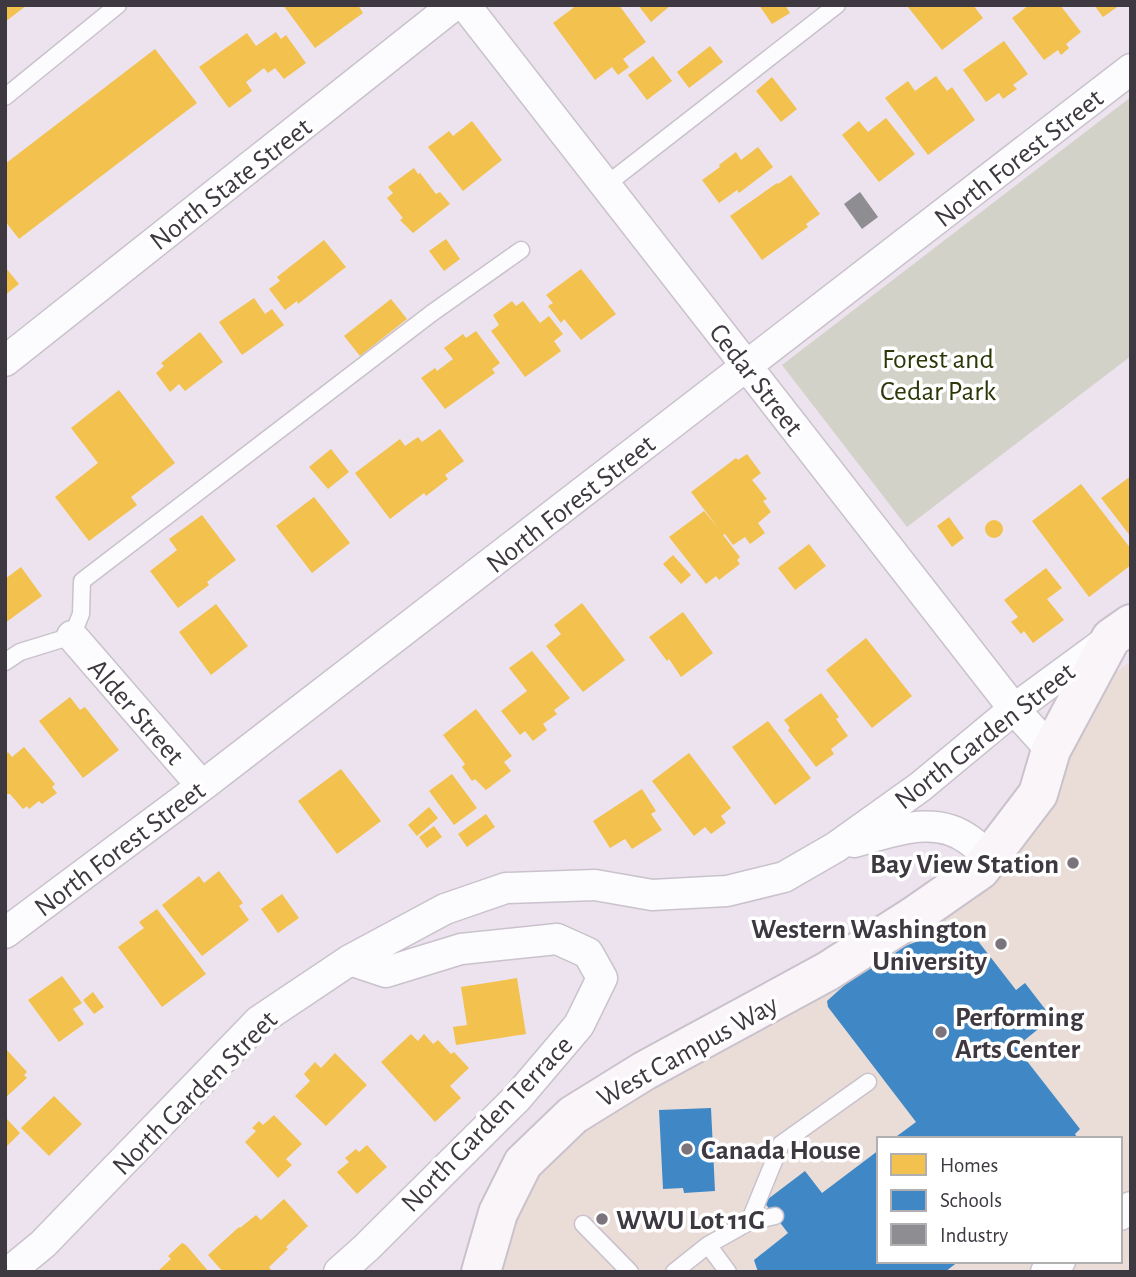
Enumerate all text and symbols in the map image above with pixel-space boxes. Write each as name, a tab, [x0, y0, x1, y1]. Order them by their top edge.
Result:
street label: North Forest Street	[930, 84, 1109, 233]
street label: North State Street	[145, 113, 317, 256]
street label: Cedar Street	[703, 319, 808, 442]
park label: Forest and Cedar Park	[880, 346, 996, 406]
street label: North Forest Street	[482, 430, 661, 579]
street label: Alder Street	[82, 654, 189, 771]
street label: North Garden Street	[890, 658, 1080, 815]
street label: North Forest Street	[30, 777, 211, 923]
place label: Bay View Station	[870, 851, 1059, 879]
marker: Bay View Station	[1065, 855, 1081, 871]
place label: Western Washington University	[751, 916, 987, 976]
marker: Western Washington University	[993, 936, 1009, 952]
street label: West Campus Way	[593, 991, 783, 1113]
place label: Performing Arts Center	[955, 1004, 1085, 1064]
street label: North Garden Street	[108, 1006, 283, 1181]
marker: Performing Arts Center	[933, 1024, 949, 1040]
street label: North Garden Terrace	[396, 1031, 578, 1218]
place label: Canada House	[701, 1137, 861, 1165]
legend	[877, 1137, 1122, 1263]
marker: Canada House	[679, 1141, 695, 1157]
text: Homes	[940, 1155, 998, 1176]
text: Schools	[940, 1190, 1002, 1211]
place label: WWU Lot 11G	[616, 1207, 765, 1235]
marker: WWU Lot 11G	[594, 1211, 610, 1227]
text: Industry	[940, 1225, 1008, 1246]

